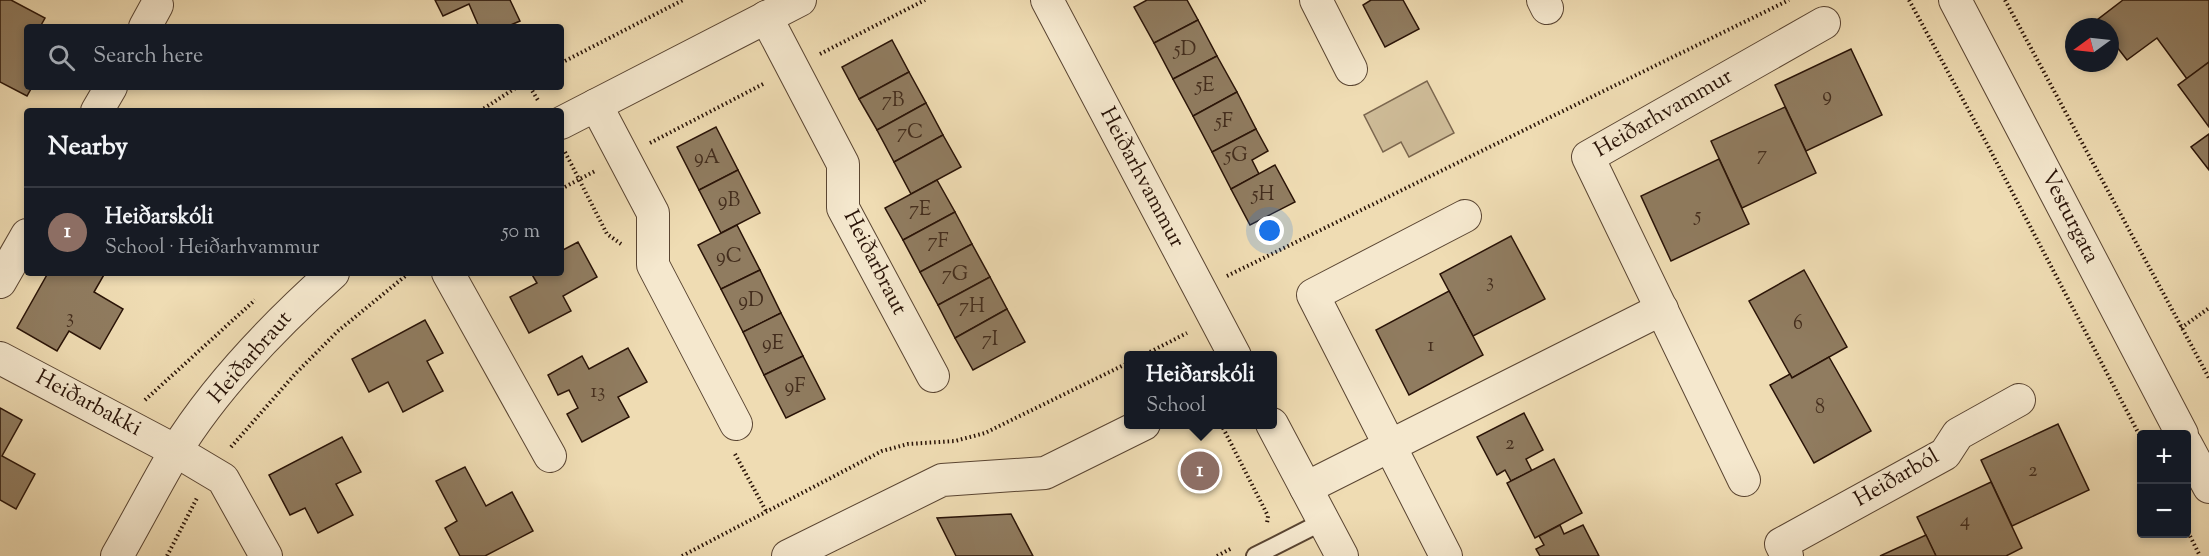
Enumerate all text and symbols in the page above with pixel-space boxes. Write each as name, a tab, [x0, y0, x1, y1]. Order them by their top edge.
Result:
north arrow	[2065, 18, 2119, 72]
search box	[24, 24, 564, 90]
house number: 5D	[1173, 36, 1196, 65]
icon: search	[45, 41, 78, 74]
text: Search here	[93, 41, 203, 73]
street label: Heiðarhvammur	[1589, 61, 1739, 167]
house number: 5E	[1195, 72, 1214, 101]
house number: 9	[1822, 82, 1832, 111]
house number: 7B	[882, 87, 905, 116]
street label: Heiðarhvammur	[1090, 102, 1192, 254]
house number: 5F	[1214, 108, 1233, 137]
house number: 7C	[897, 119, 923, 148]
text: Nearby	[48, 129, 128, 166]
house number: 7	[1757, 141, 1767, 170]
house number: 5G	[1223, 142, 1248, 171]
house number: 9A	[694, 144, 720, 173]
street label: Vesturgata	[2032, 165, 2106, 269]
house number: 5H	[1251, 181, 1275, 210]
house number: 9B	[718, 187, 741, 216]
house number: 7E	[909, 196, 931, 225]
text: Heiðarskóli	[105, 202, 213, 234]
house number: 5	[1694, 202, 1702, 231]
street label: Heiðarbraut	[834, 205, 914, 321]
your location	[1255, 216, 1284, 245]
text: 1	[64, 218, 71, 247]
text: 50 m	[502, 218, 540, 247]
house number: 7F	[927, 228, 949, 257]
text: School · Heiðarhvammur	[105, 234, 319, 263]
house number: 9C	[716, 243, 742, 272]
house number: 7G	[942, 261, 968, 290]
house number: 3	[1486, 268, 1494, 297]
house number: 9D	[738, 287, 764, 316]
house number: 7H	[959, 293, 985, 322]
house number: 3	[66, 304, 74, 333]
street label: Heiðarbraut	[202, 304, 301, 412]
house number: 6	[1793, 310, 1803, 339]
house number: 7I	[982, 326, 999, 355]
house number: 9E	[762, 330, 784, 359]
house number: 1	[1428, 332, 1435, 361]
popup	[1124, 351, 1277, 429]
text: Heiðarskóli	[1146, 360, 1255, 392]
street label: Heiðarbakki	[29, 363, 147, 445]
house number: 9F	[785, 373, 805, 402]
house number: 13	[591, 378, 605, 407]
text: School	[1146, 392, 1206, 421]
house number: 8	[1815, 394, 1825, 423]
house number: 2	[1505, 430, 1515, 459]
map controls	[2137, 430, 2191, 538]
button: +	[2137, 430, 2191, 484]
street label: Heiðarból	[1848, 442, 1946, 516]
pin: 1	[1180, 448, 1220, 494]
house number: 2	[2028, 457, 2038, 486]
button: −	[2137, 484, 2191, 538]
house number: 4	[1960, 507, 1970, 536]

